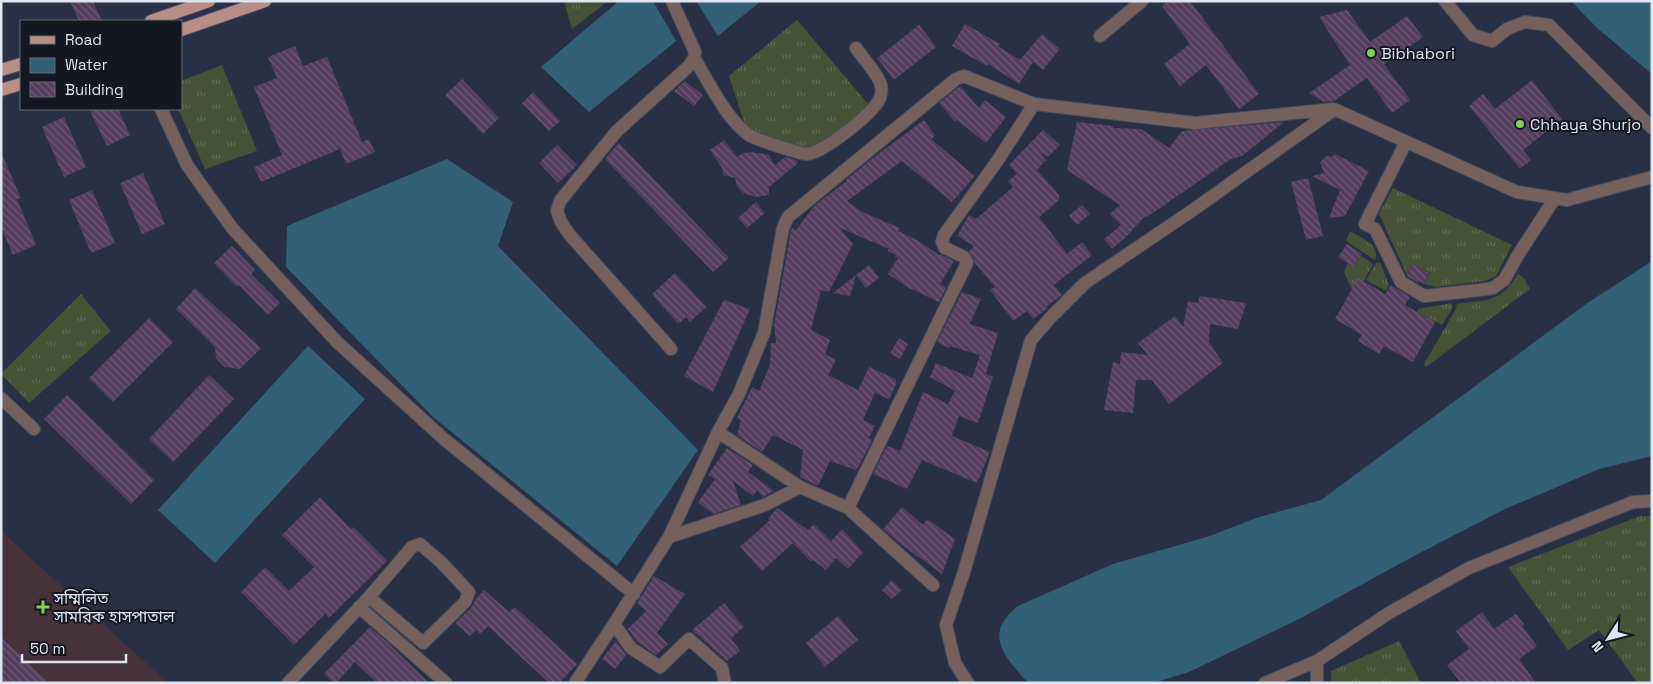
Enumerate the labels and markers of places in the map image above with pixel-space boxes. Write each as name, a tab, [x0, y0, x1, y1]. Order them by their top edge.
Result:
place label: Bibhabori	[1381, 43, 1455, 64]
marker: Bibhabori	[1365, 47, 1377, 59]
place label: Chhaya Shurjo	[1530, 114, 1641, 135]
marker: Chhaya Shurjo	[1514, 118, 1526, 130]
place label: সম্মিলিত সামরিক হাসপাতাল	[53, 588, 175, 627]
marker: সম্মিলিত সামরিক হাসপাতাল	[36, 600, 50, 614]

